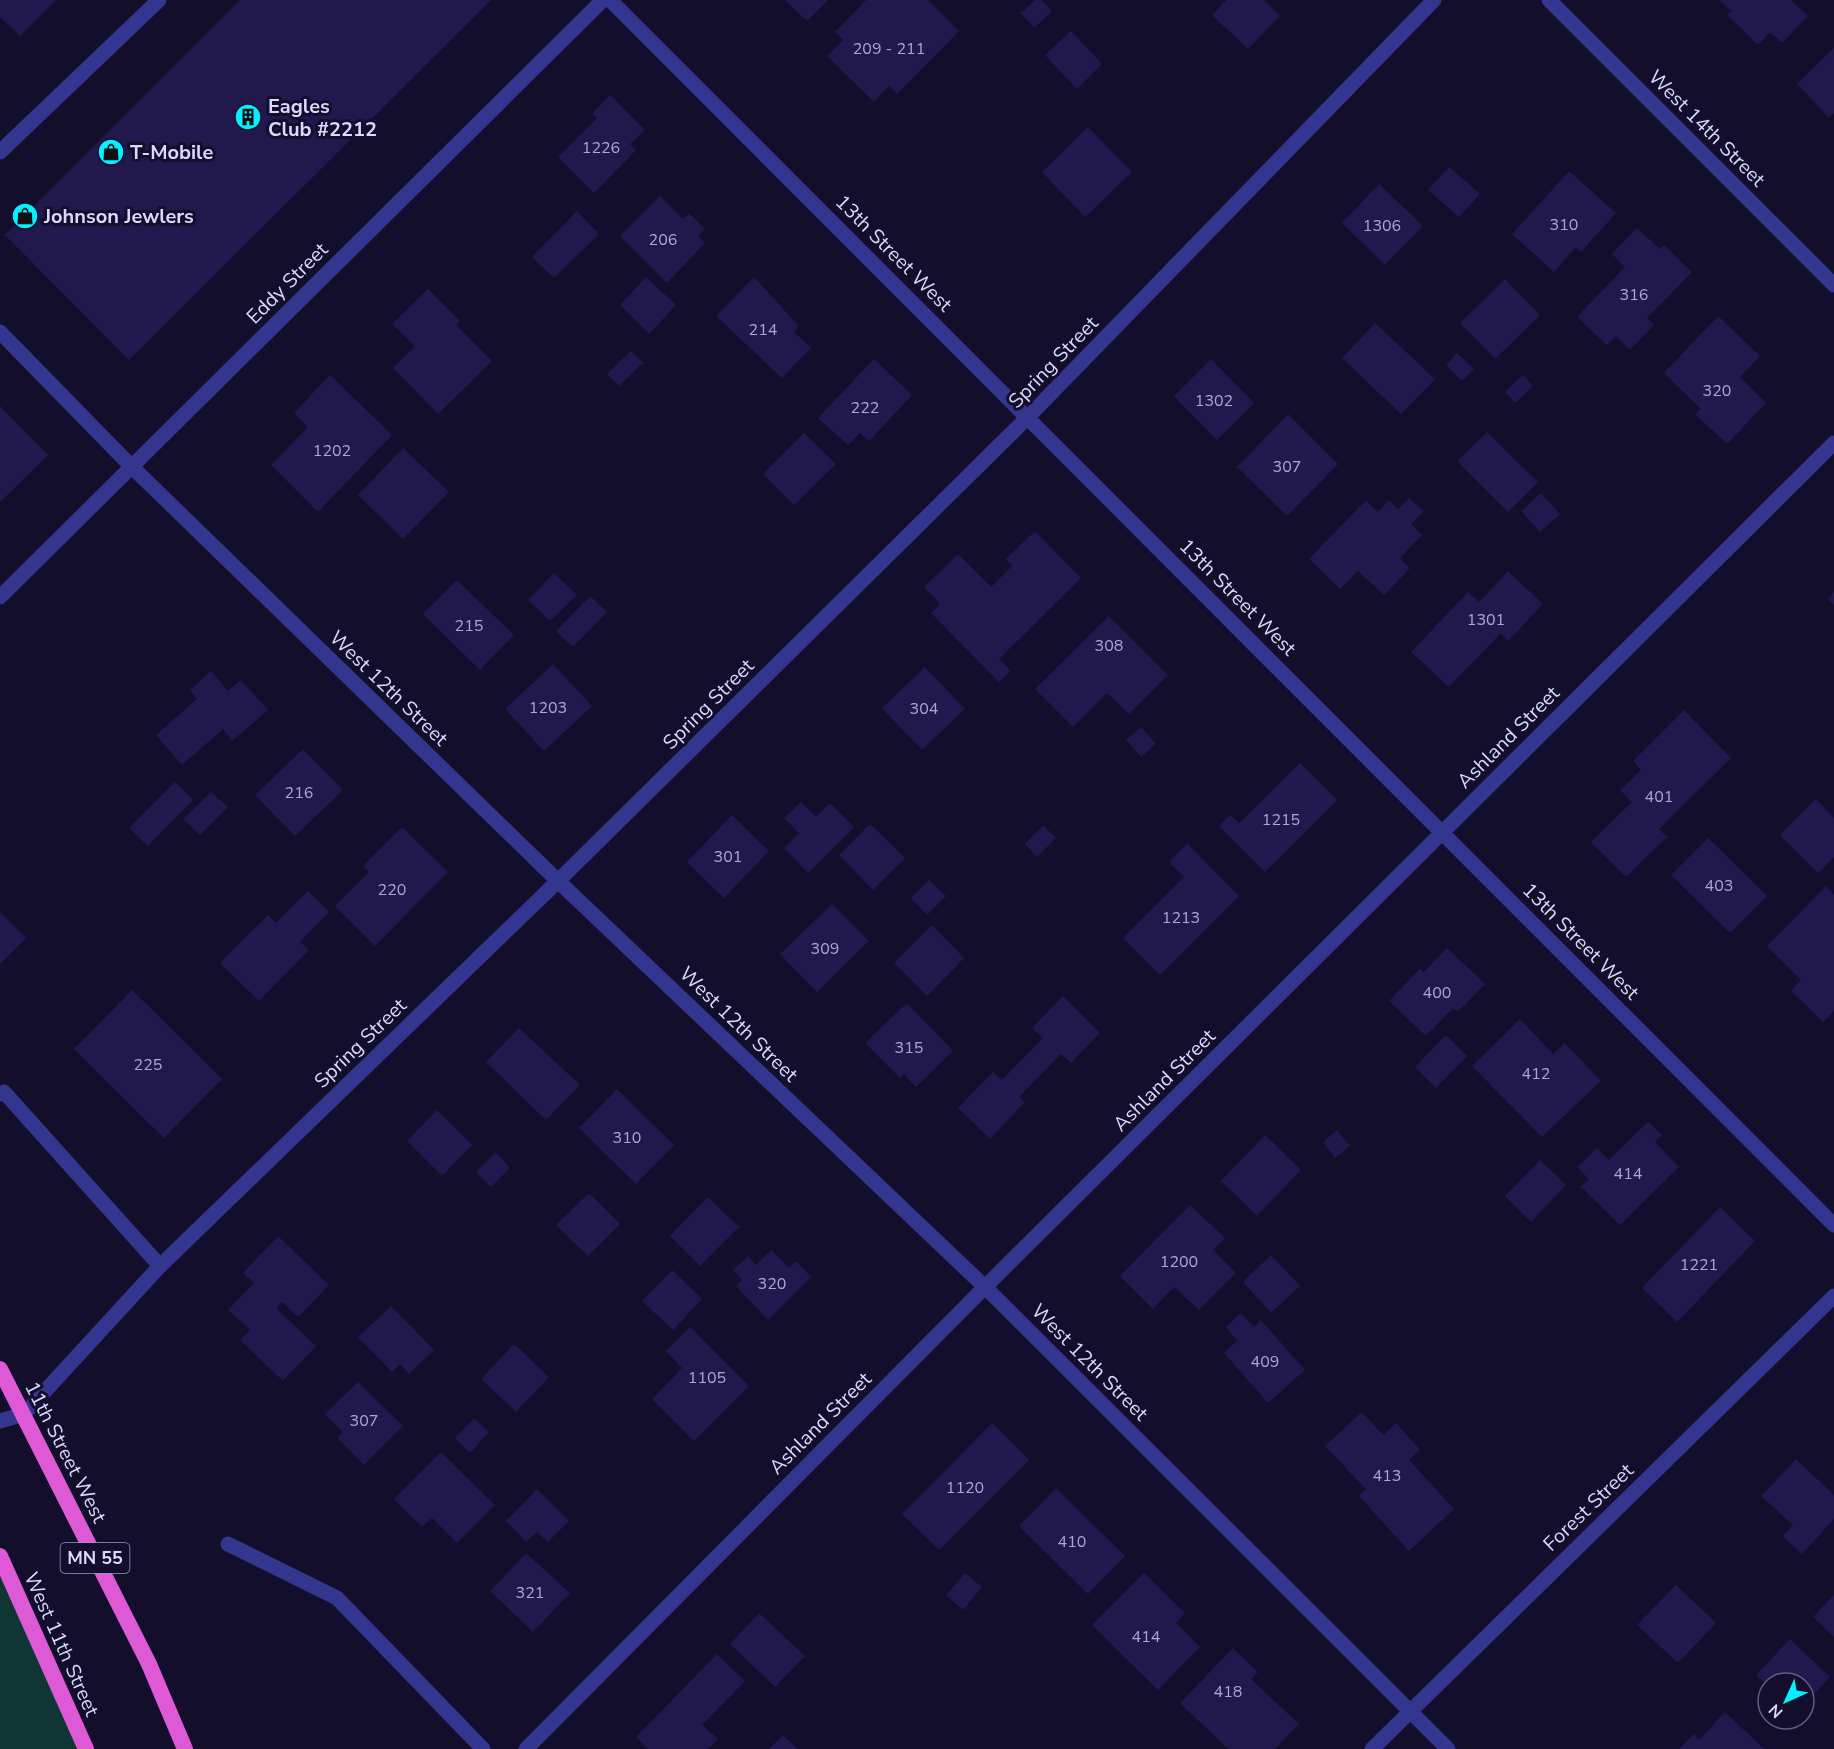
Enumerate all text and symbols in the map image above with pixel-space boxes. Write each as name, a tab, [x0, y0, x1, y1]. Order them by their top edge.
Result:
house number: 209 - 211	[853, 38, 925, 60]
street label: West 14th Street	[1642, 64, 1772, 193]
place label: Eagles Club #2212	[268, 93, 377, 143]
building icon: Eagles Club #2212	[233, 102, 263, 132]
shop icon: T-Mobile	[96, 137, 126, 167]
house number: 1226	[582, 137, 620, 159]
place label: T-Mobile	[130, 139, 213, 166]
street label: 13th Street West	[829, 189, 959, 318]
shop icon: Johnson Jewlers	[10, 201, 40, 231]
place label: Johnson Jewlers	[43, 203, 194, 230]
house number: 310	[1550, 214, 1578, 236]
house number: 1306	[1363, 215, 1401, 237]
house number: 206	[649, 229, 677, 251]
street label: Eddy Street	[241, 236, 335, 330]
house number: 316	[1620, 284, 1648, 306]
street label: Spring Street	[1002, 310, 1105, 414]
house number: 214	[749, 319, 778, 341]
house number: 320	[1703, 380, 1731, 402]
house number: 1302	[1195, 390, 1233, 412]
house number: 222	[851, 397, 879, 419]
house number: 1202	[313, 440, 351, 462]
house number: 307	[1273, 456, 1301, 478]
street label: 13th Street West	[1173, 533, 1303, 662]
house number: 1301	[1467, 609, 1505, 631]
house number: 215	[455, 615, 483, 637]
street label: West 12th Street	[323, 625, 455, 753]
house number: 308	[1095, 635, 1123, 657]
street label: Spring Street	[657, 652, 761, 756]
street label: Ashland Street	[1451, 679, 1566, 795]
house number: 1203	[529, 697, 567, 719]
house number: 304	[910, 698, 939, 720]
house number: 216	[285, 782, 313, 804]
house number: 401	[1645, 786, 1673, 808]
house number: 1215	[1262, 809, 1300, 831]
house number: 301	[714, 846, 742, 868]
house number: 403	[1705, 875, 1733, 897]
street label: 13th Street West	[1516, 877, 1646, 1006]
house number: 220	[378, 879, 406, 901]
house number: 1213	[1162, 907, 1200, 929]
house number: 309	[811, 938, 839, 960]
street label: West 12th Street	[673, 961, 805, 1089]
house number: 400	[1423, 982, 1451, 1004]
street label: Spring Street	[308, 992, 413, 1094]
street label: Ashland Street	[1107, 1022, 1222, 1138]
house number: 315	[895, 1037, 923, 1059]
house number: 225	[134, 1054, 162, 1076]
house number: 412	[1522, 1063, 1550, 1085]
house number: 310	[613, 1127, 641, 1149]
house number: 414	[1614, 1163, 1643, 1185]
house number: 1200	[1160, 1251, 1198, 1273]
house number: 1221	[1680, 1254, 1718, 1276]
house number: 320	[758, 1273, 786, 1295]
street label: West 12th Street	[1025, 1298, 1155, 1427]
house number: 409	[1251, 1351, 1279, 1373]
street label: Ashland Street	[763, 1365, 878, 1481]
house number: 1105	[688, 1367, 726, 1389]
street label: 11th Street West	[18, 1377, 113, 1528]
house number: 307	[350, 1410, 378, 1432]
street label: Forest Street	[1537, 1457, 1640, 1557]
house number: 413	[1373, 1465, 1401, 1487]
house number: 1120	[946, 1477, 984, 1499]
house number: 410	[1058, 1531, 1086, 1553]
road number: MN 55	[60, 1543, 130, 1573]
street label: West 11th Street	[18, 1568, 106, 1722]
house number: 321	[516, 1582, 544, 1604]
house number: 414	[1132, 1626, 1161, 1648]
north arrow	[1756, 1671, 1816, 1731]
house number: 418	[1214, 1681, 1242, 1703]
text: N	[1764, 1699, 1788, 1723]

